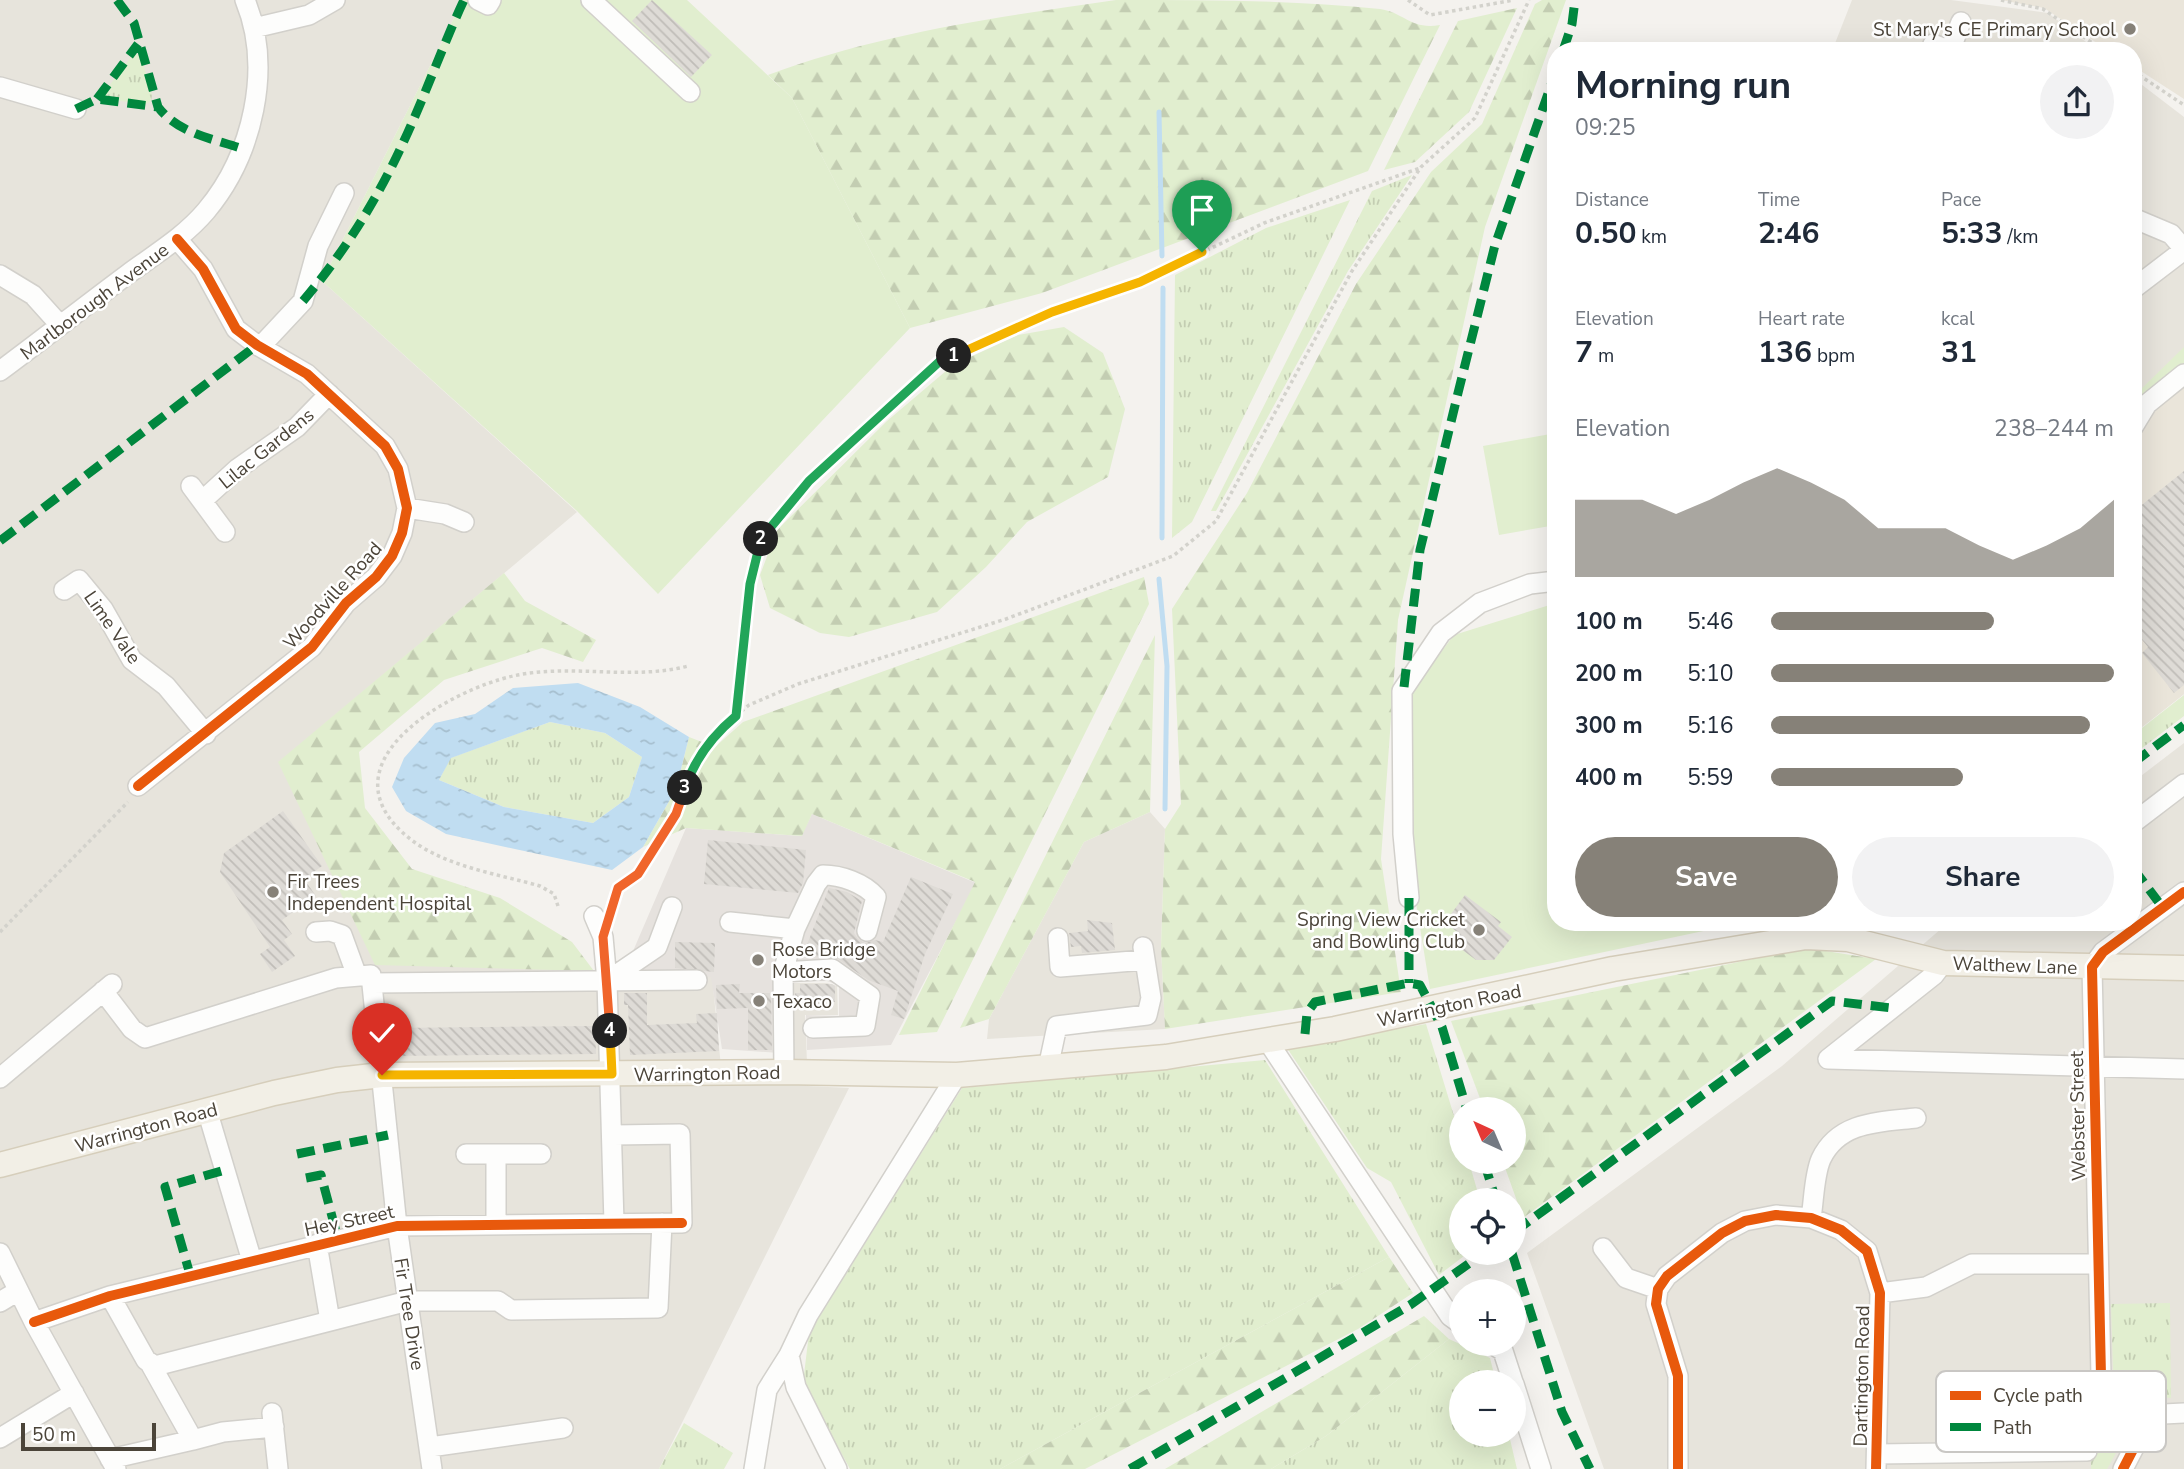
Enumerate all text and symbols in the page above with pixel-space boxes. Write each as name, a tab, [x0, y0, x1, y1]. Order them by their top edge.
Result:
place label: St Mary's CE Primary School	[1873, 17, 2116, 43]
marker: St Mary's CE Primary School	[2122, 21, 2138, 37]
text: Morning run	[1575, 60, 1791, 111]
button: share	[2040, 65, 2114, 139]
text: 09:25	[1575, 112, 1635, 143]
pin	[1172, 180, 1232, 252]
text: Distance	[1575, 187, 1649, 213]
text: Time	[1758, 187, 1800, 213]
text: Pace	[1941, 187, 1981, 213]
icon: arrive	[1183, 191, 1221, 229]
text: 0.50	[1575, 213, 1636, 254]
text: 2:46	[1758, 213, 1819, 254]
text: 5:33	[1941, 213, 2002, 254]
text: km	[1636, 224, 1667, 250]
text: /km	[2002, 224, 2038, 250]
street label: Marlborough Avenue	[15, 237, 174, 366]
text: Elevation	[1575, 306, 1654, 332]
text: Heart rate	[1758, 306, 1845, 332]
text: kcal	[1941, 306, 1975, 332]
text: 7	[1575, 332, 1593, 373]
text: 136	[1758, 332, 1812, 373]
text: 31	[1941, 332, 1977, 373]
pin: 1	[936, 338, 972, 374]
text: 1	[948, 342, 959, 368]
text: m	[1593, 343, 1614, 369]
text: bpm	[1812, 343, 1855, 369]
street label: Lilac Gardens	[213, 402, 320, 495]
text: Elevation	[1575, 413, 1670, 444]
text: 238–244 m	[1994, 413, 2114, 444]
pin: 2	[744, 522, 778, 556]
text: 2	[755, 525, 766, 551]
street label: Woodville Road	[277, 536, 388, 655]
street label: Lime Vale	[78, 586, 147, 669]
text: 100 m	[1575, 606, 1643, 637]
text: 5:46	[1687, 606, 1734, 637]
text: 200 m	[1575, 658, 1643, 689]
text: 5:10	[1687, 658, 1734, 689]
text: 300 m	[1575, 710, 1643, 741]
text: 5:16	[1687, 710, 1734, 741]
text: 400 m	[1575, 762, 1643, 793]
text: 5:59	[1687, 762, 1734, 793]
pin: 3	[668, 770, 702, 806]
text: 3	[679, 774, 690, 800]
button: Save	[1575, 837, 1838, 917]
button: Share	[1852, 837, 2114, 917]
place label: Fir Trees Independent Hospital	[287, 869, 472, 917]
marker: Fir Trees Independent Hospital	[265, 884, 281, 900]
place label: Spring View Cricket and Bowling Club	[1297, 907, 1465, 955]
marker: Spring View Cricket and Bowling Club	[1471, 922, 1487, 938]
place label: Rose Bridge Motors	[772, 937, 876, 985]
street label: Walthew Lane	[1952, 951, 2078, 981]
marker: Rose Bridge Motors	[750, 952, 766, 968]
street label: Warrington Road	[1375, 978, 1524, 1034]
place label: Texaco	[773, 989, 832, 1015]
marker: Texaco	[751, 993, 767, 1009]
pin	[352, 1003, 412, 1075]
icon: check	[363, 1014, 401, 1052]
pin: 4	[592, 1014, 628, 1048]
text: 4	[604, 1017, 615, 1043]
street label: Webster Street	[2064, 1050, 2092, 1181]
street label: Warrington Road	[633, 1060, 781, 1088]
street label: Warrington Road	[72, 1096, 221, 1160]
north arrow	[1449, 1097, 1526, 1174]
map controls	[1449, 1097, 1526, 1447]
button: locate	[1449, 1188, 1526, 1265]
street label: Hey Street	[302, 1199, 397, 1243]
street label: Fir Tree Drive	[387, 1256, 431, 1372]
button: +	[1449, 1279, 1526, 1356]
street label: Dartington Road	[1848, 1305, 1876, 1447]
button: −	[1449, 1370, 1526, 1447]
legend	[1936, 1371, 2166, 1452]
text: Cycle path	[1993, 1383, 2083, 1409]
text: Path	[1993, 1415, 2032, 1441]
scale bar	[21, 1420, 156, 1452]
text: 50 m	[32, 1422, 76, 1448]

